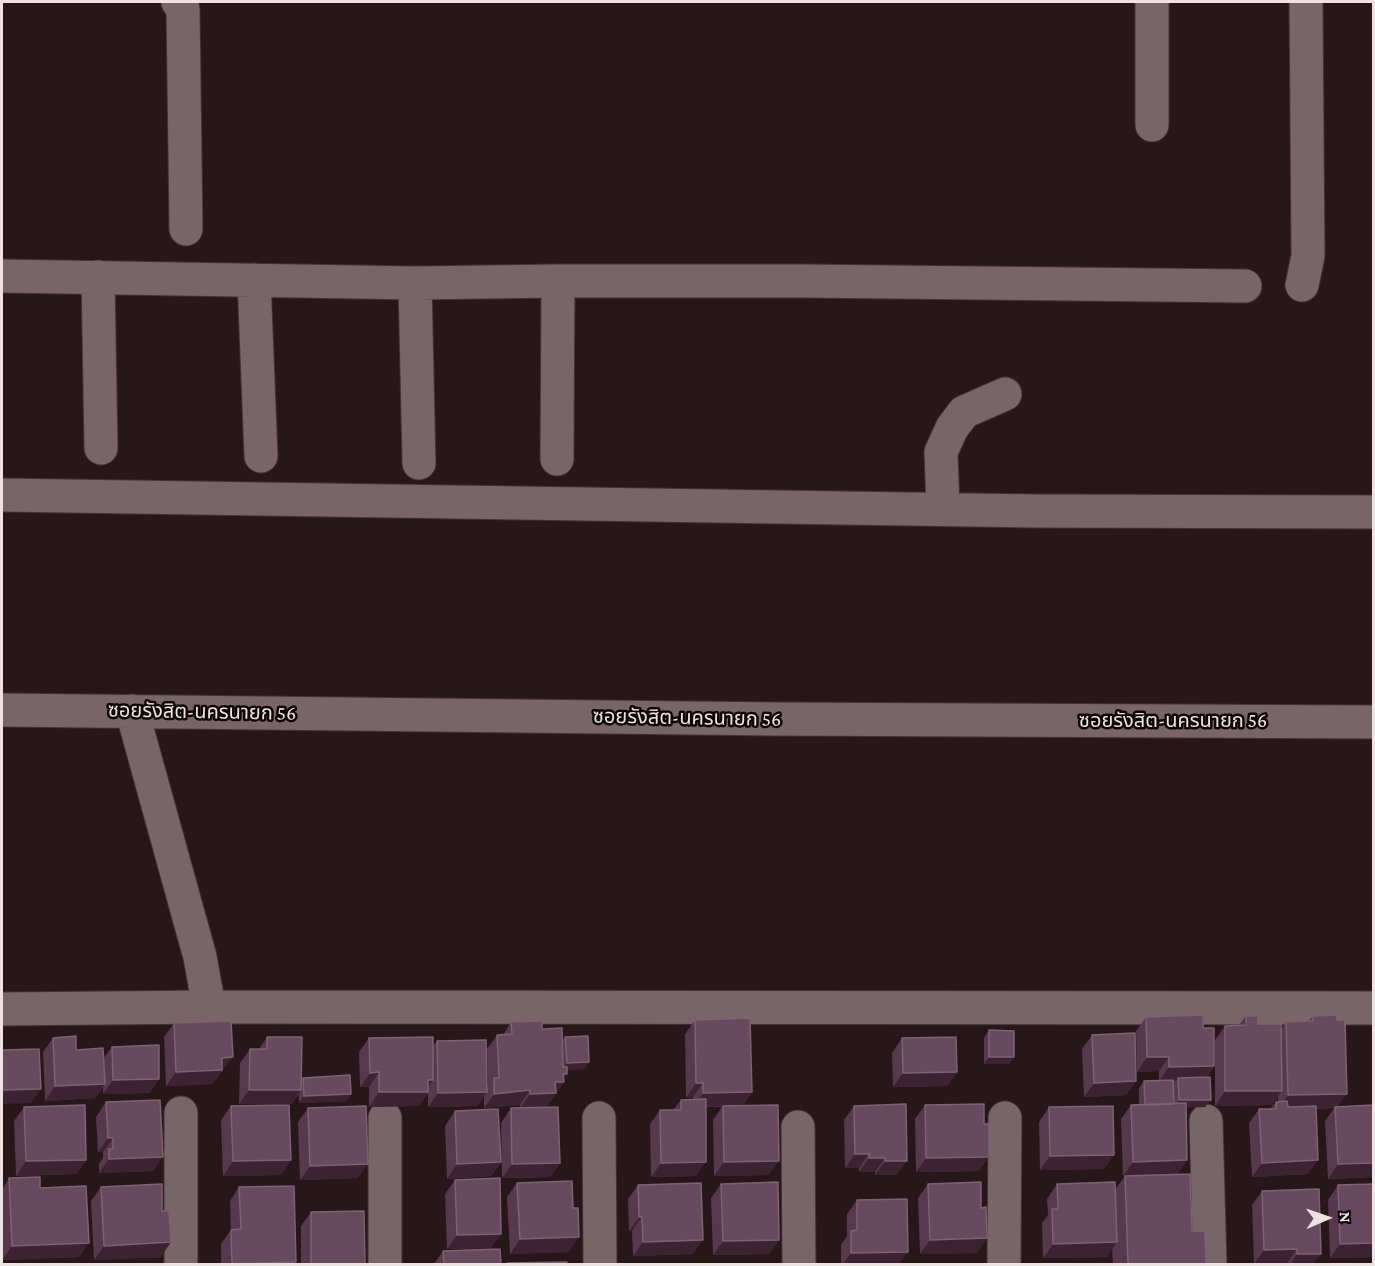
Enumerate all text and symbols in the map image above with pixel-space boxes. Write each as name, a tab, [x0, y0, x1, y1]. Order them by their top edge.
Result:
street label: ซอยรังสิต-นครนายก 56	[108, 698, 296, 726]
street label: ซอยรังสิต-นครนายก 56	[593, 704, 781, 732]
street label: ซอยรังสิต-นครนายก 56	[1079, 709, 1267, 733]
north arrow	[1297, 1188, 1357, 1248]
text: N	[1337, 1212, 1354, 1223]

